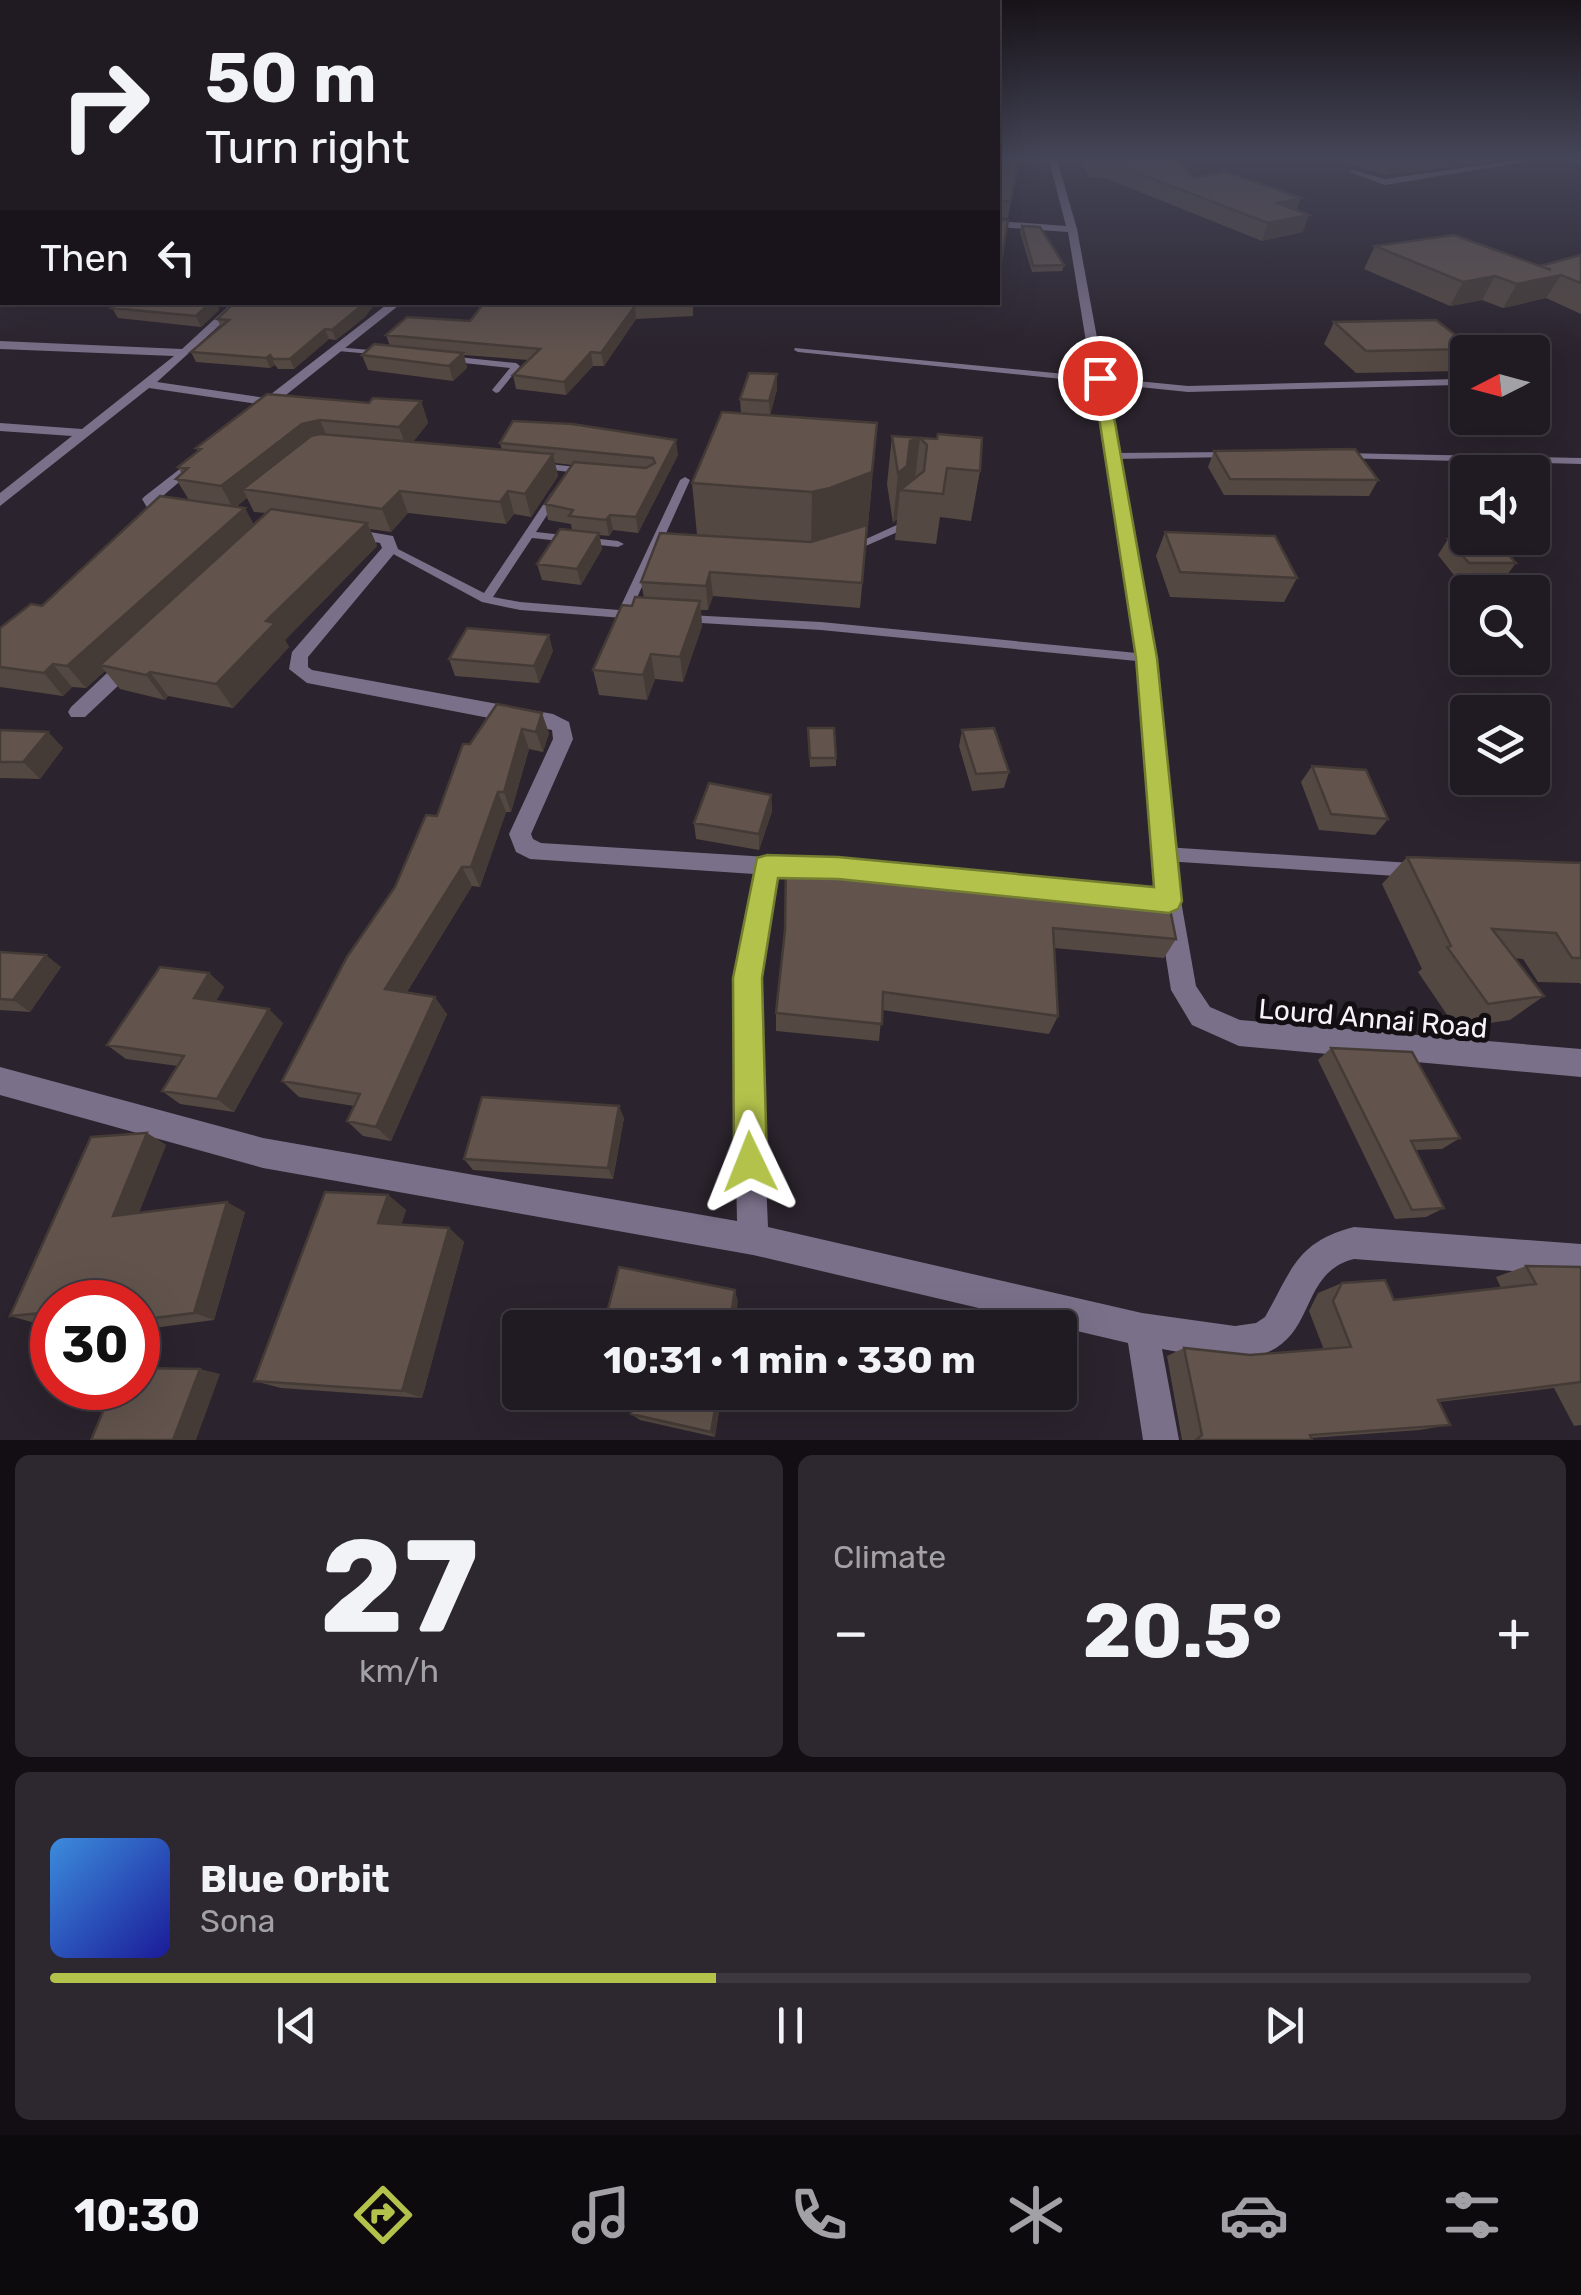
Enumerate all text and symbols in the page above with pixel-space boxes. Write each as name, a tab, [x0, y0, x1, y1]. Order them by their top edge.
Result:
text: 50 m	[205, 37, 377, 120]
icon: right	[40, 40, 170, 170]
text: Turn right	[205, 121, 409, 174]
icon: left	[149, 230, 204, 285]
text: Then	[40, 235, 129, 281]
north arrow	[1450, 335, 1550, 435]
map controls	[1450, 335, 1550, 795]
pin	[1058, 336, 1143, 421]
icon: arrive	[1073, 351, 1128, 406]
button: sound	[1450, 455, 1550, 555]
button: search	[1450, 575, 1550, 675]
button: layers	[1450, 695, 1550, 795]
street label: Lourd Annai Road	[1257, 992, 1489, 1045]
position arrow	[698, 1110, 802, 1214]
speed limit sign: 30	[30, 1280, 160, 1410]
text: 10:31 · 1 min · 330 m	[603, 1337, 976, 1383]
text: 27	[320, 1509, 479, 1664]
text: Climate	[833, 1538, 946, 1576]
text: 20.5°	[1083, 1587, 1283, 1676]
text: −	[833, 1600, 869, 1665]
text: +	[1497, 1600, 1531, 1665]
text: km/h	[359, 1652, 439, 1690]
text: Blue Orbit	[200, 1856, 390, 1902]
text: Sona	[200, 1902, 275, 1940]
icon: previous	[269, 1998, 324, 2053]
icon: pause	[763, 1998, 818, 2053]
icon: next	[1257, 1998, 1312, 2053]
icon: directions	[348, 2180, 418, 2250]
icon: music	[566, 2180, 636, 2250]
icon: phone	[784, 2180, 854, 2250]
icon: climate	[1001, 2180, 1071, 2250]
icon: car	[1219, 2180, 1289, 2250]
icon: filters	[1437, 2180, 1507, 2250]
text: 10:30	[74, 2189, 200, 2242]

